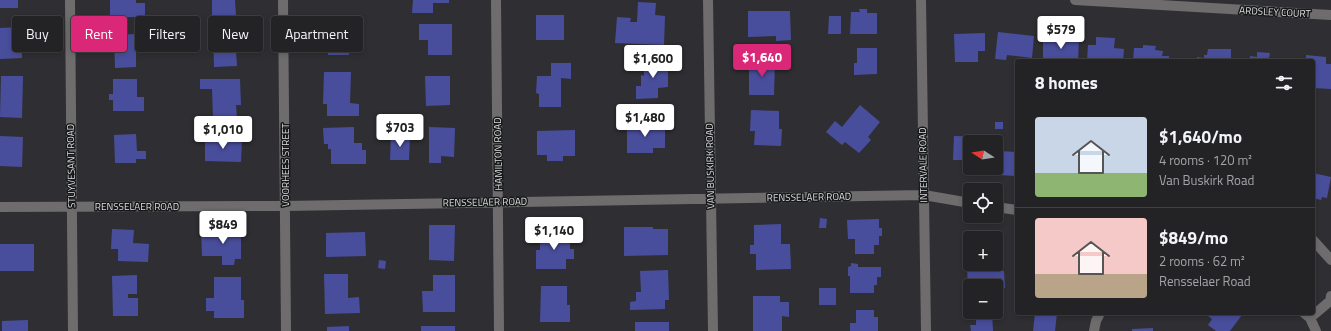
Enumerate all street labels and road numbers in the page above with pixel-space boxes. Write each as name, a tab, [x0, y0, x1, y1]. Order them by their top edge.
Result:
street label: ARDSLEY COURT	[1239, 3, 1312, 21]
street label: HAMILTON ROAD	[490, 117, 506, 191]
street label: VOORHEES STREET	[278, 122, 293, 207]
street label: VAN BUSKIRK ROAD	[702, 123, 718, 209]
street label: STUYVESANT ROAD	[63, 124, 79, 208]
street label: INTERVALE ROAD	[915, 127, 931, 203]
street label: RENSSELAER ROAD	[767, 189, 851, 205]
street label: RENSSELAER ROAD	[443, 194, 527, 210]
street label: RENSSELAER ROAD	[95, 199, 179, 214]

